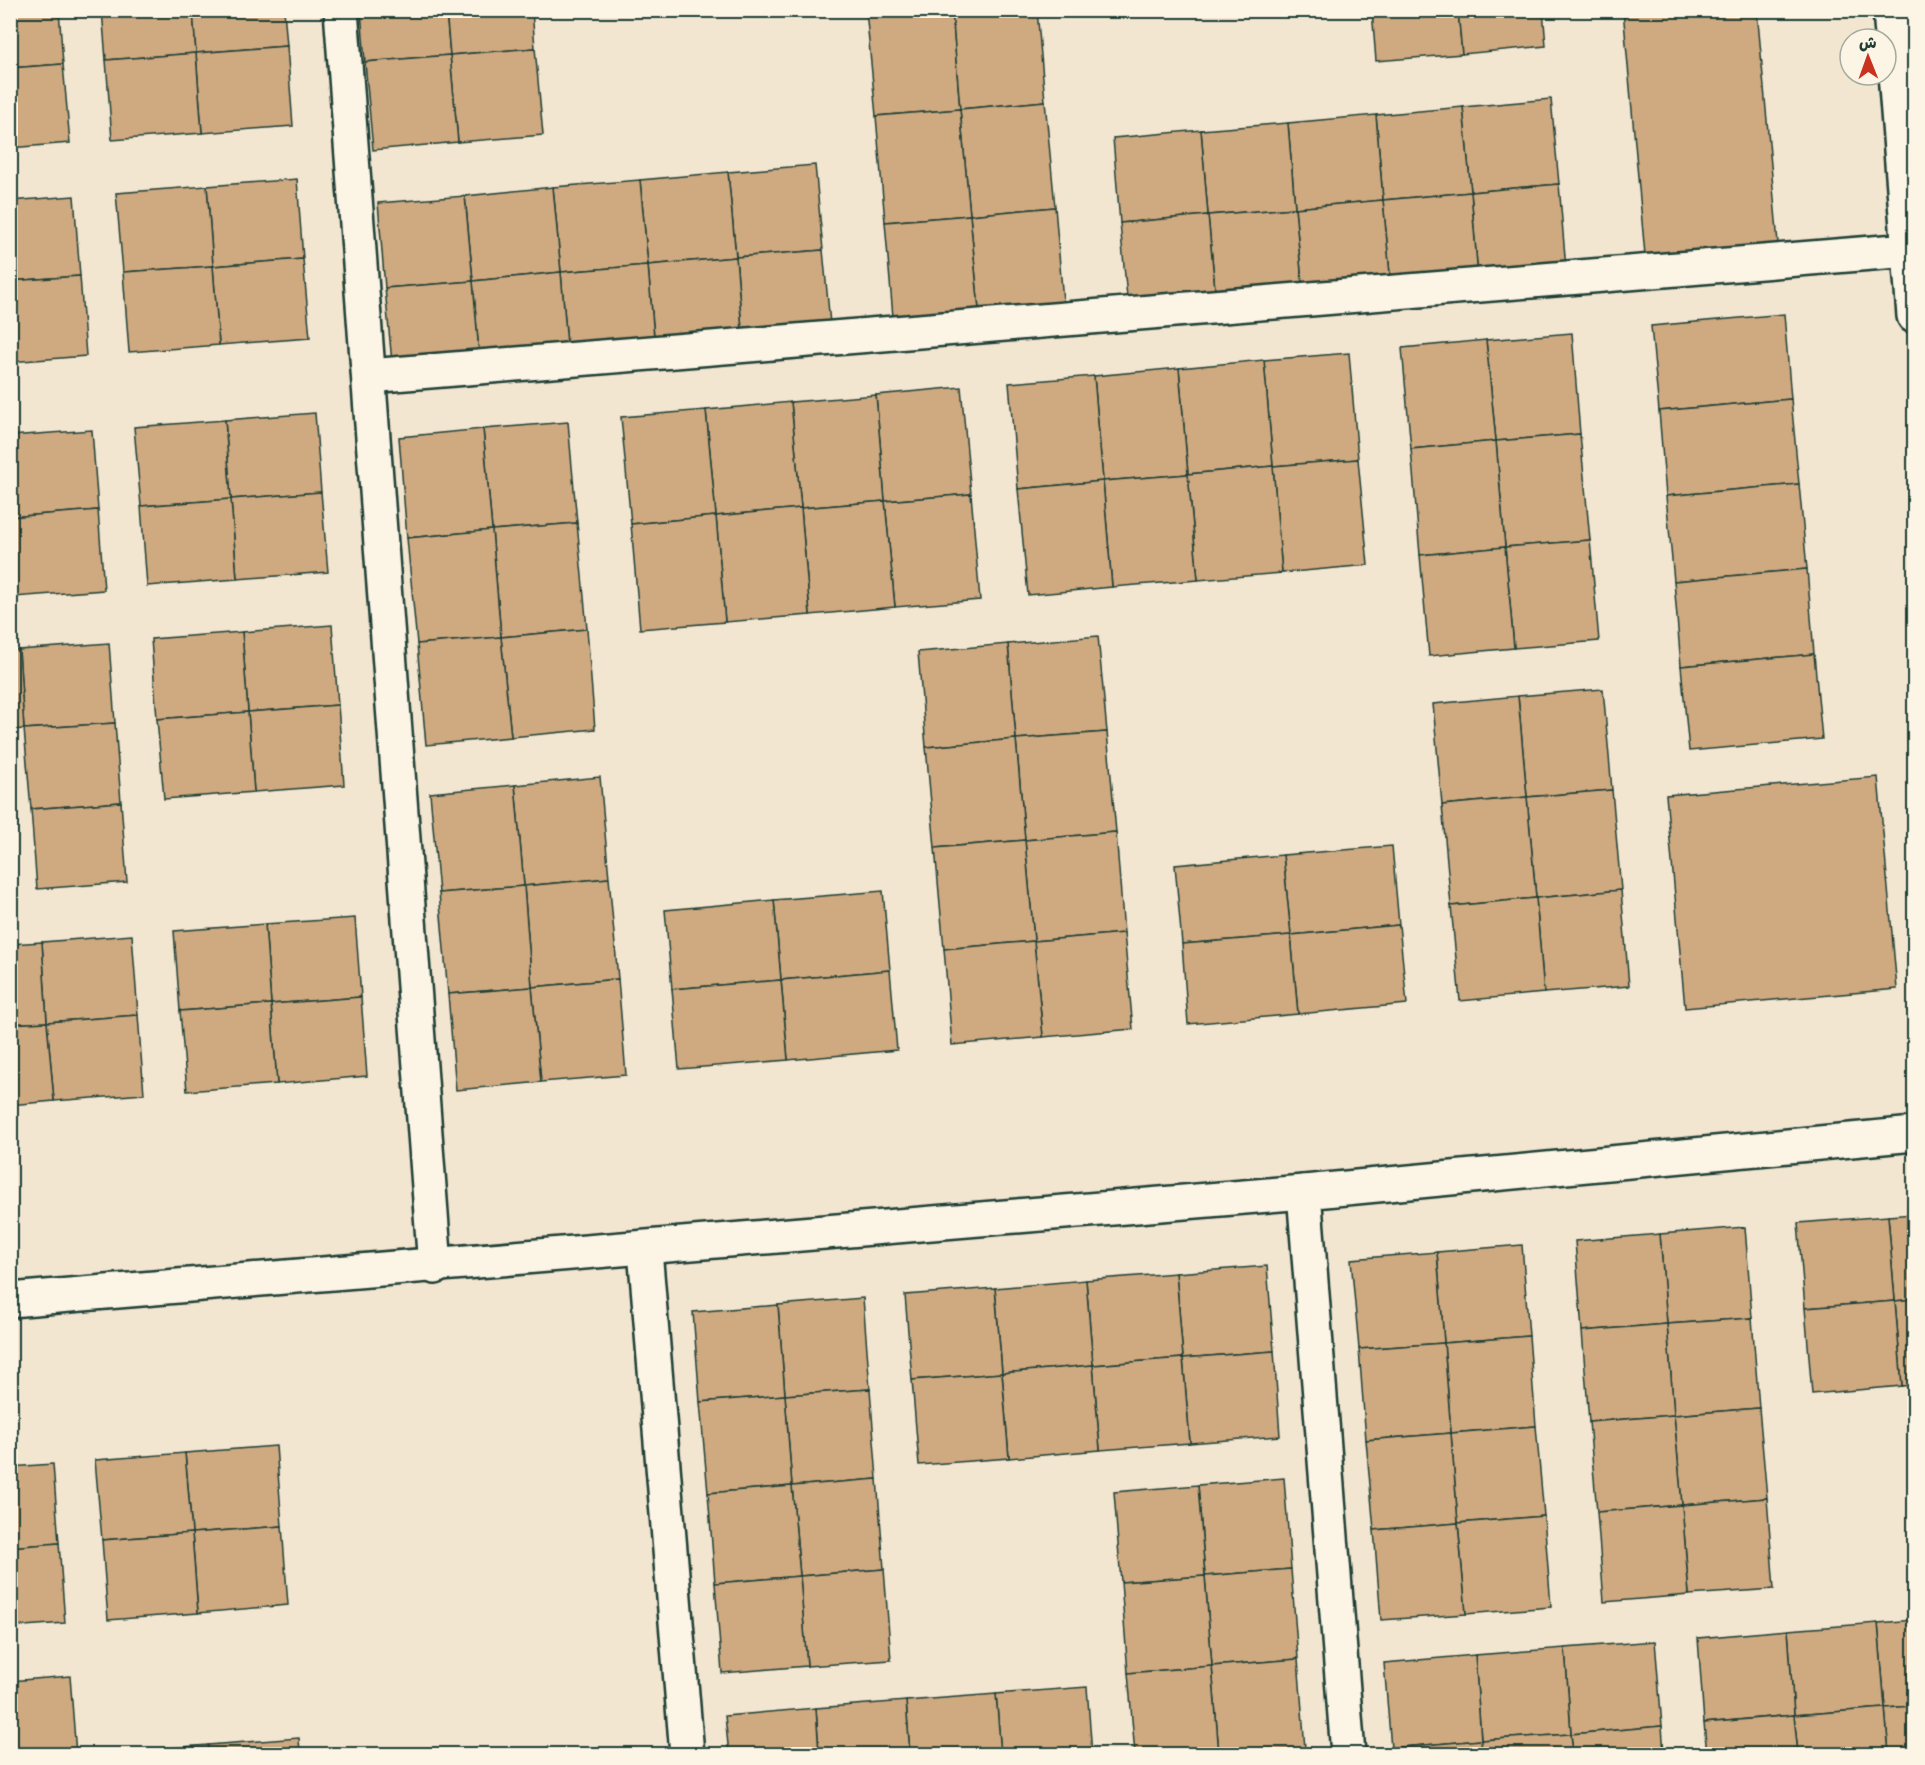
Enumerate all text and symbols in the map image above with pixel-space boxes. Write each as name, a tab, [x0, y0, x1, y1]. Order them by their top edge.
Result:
north arrow	[1838, 27, 1898, 87]
text: ش	[1859, 33, 1877, 53]

